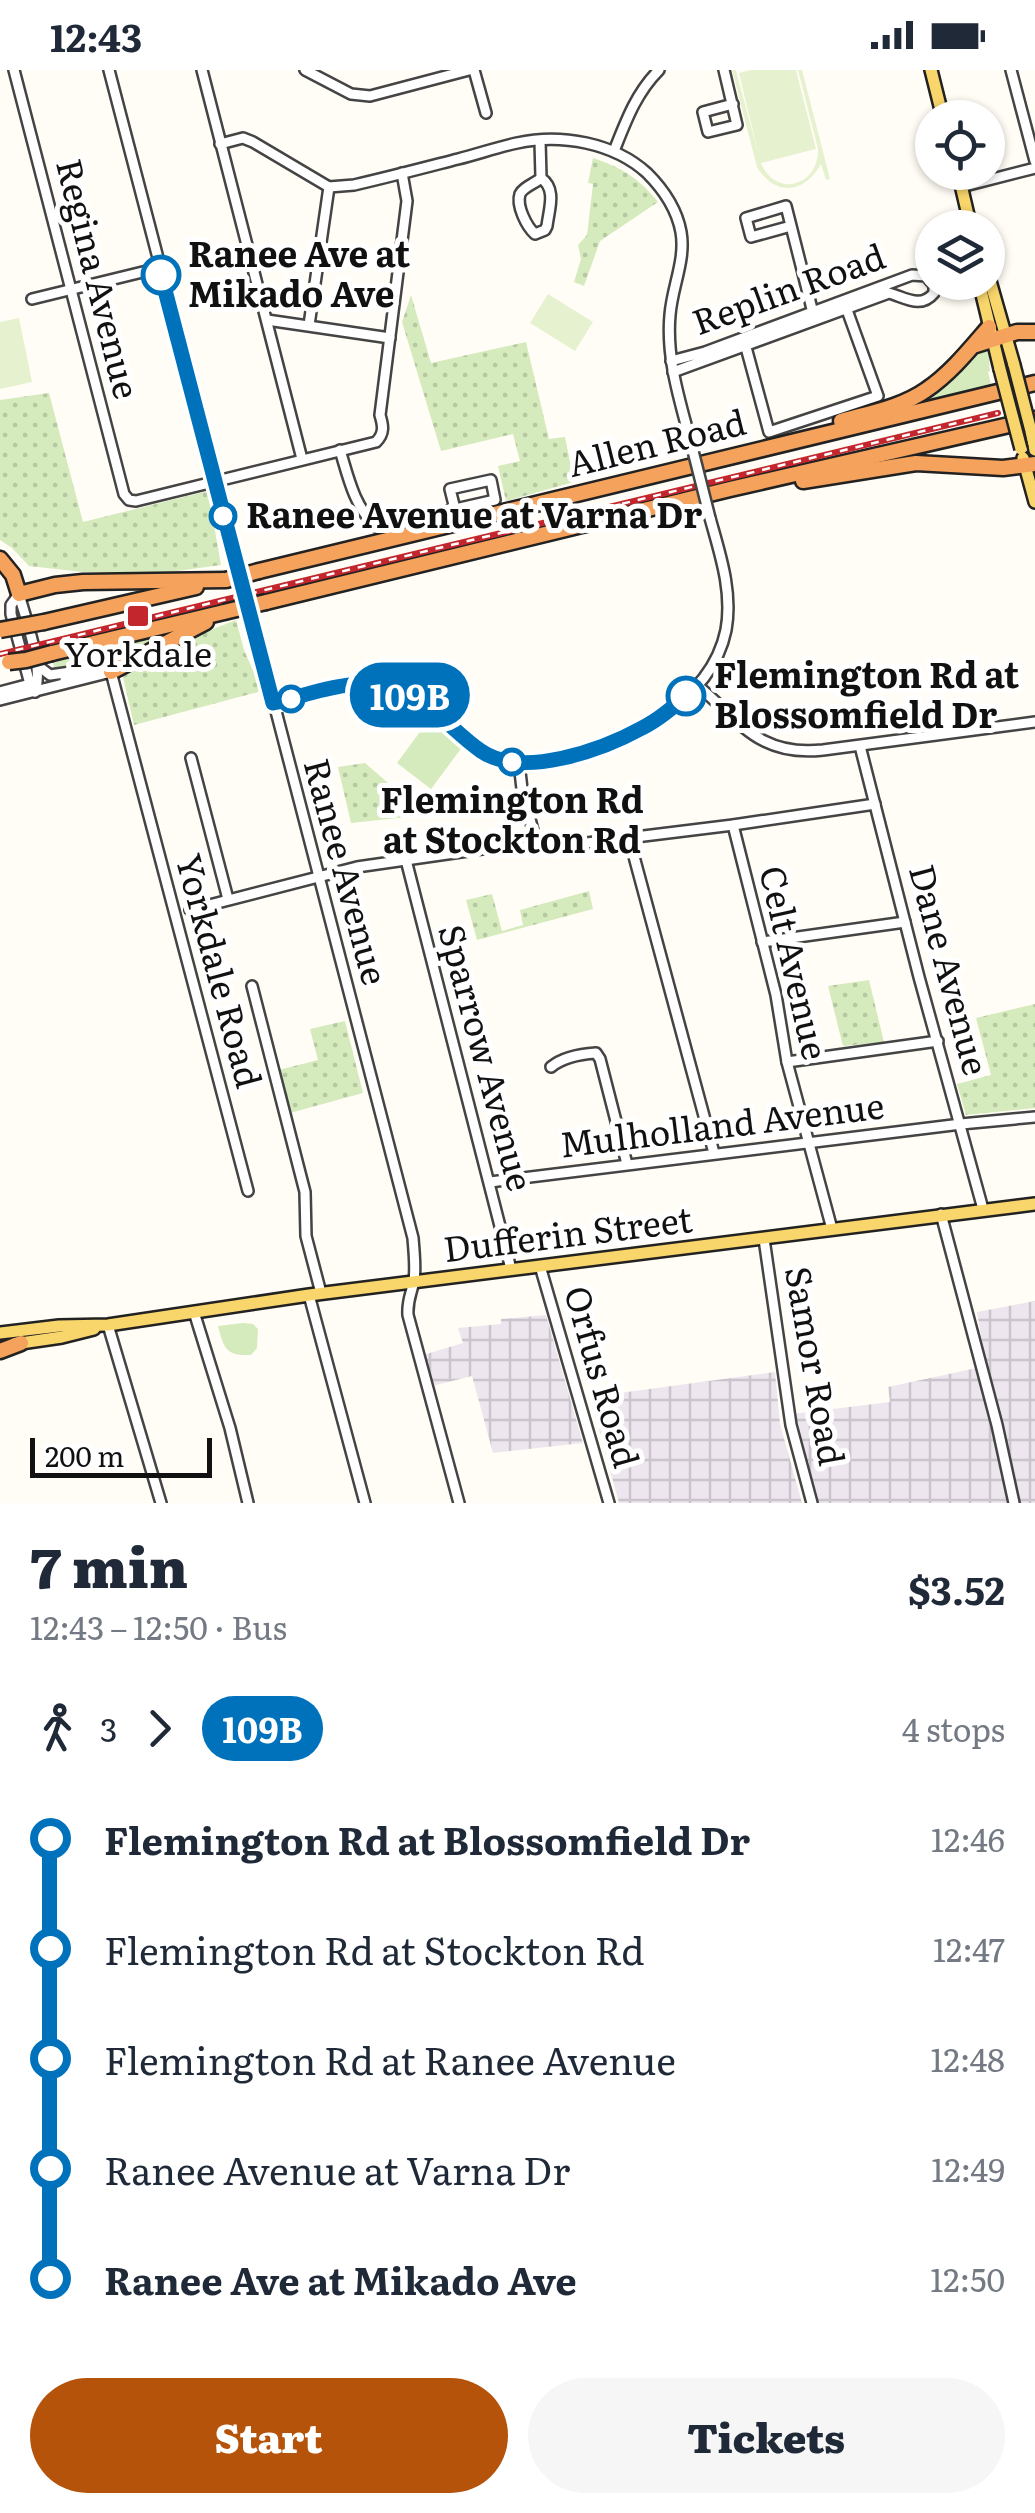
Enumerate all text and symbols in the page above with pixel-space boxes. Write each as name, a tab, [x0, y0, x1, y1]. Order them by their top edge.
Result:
text: 12:43	[50, 7, 142, 64]
map controls	[915, 100, 1005, 300]
button: locate	[915, 100, 1005, 190]
street label: Regina Avenue	[45, 153, 155, 404]
button: layers	[915, 210, 1005, 300]
place label: Ranee Ave at Mikado Ave	[188, 226, 411, 318]
street label: Replin Road	[684, 228, 892, 346]
marker: Ranee Ave at Mikado Ave	[142, 256, 180, 294]
street label: Allen Road	[562, 394, 751, 488]
place label: Ranee Avenue at Varna Dr	[246, 487, 702, 539]
marker: Ranee Avenue at Varna Dr	[210, 503, 236, 529]
marker: Yorkdale	[125, 603, 151, 629]
place label: Yorkdale	[64, 626, 212, 678]
place label: Flemington Rd at Blossomfield Dr	[714, 647, 1020, 739]
line badge: 109B	[340, 662, 480, 728]
text: 109B	[370, 669, 450, 721]
marker: Flemington Rd at Blossomfield Dr	[667, 677, 705, 715]
unlabelled marker	[278, 686, 304, 712]
marker: Flemington Rd at Stockton Rd	[499, 749, 525, 775]
street label: Ranee Avenue	[293, 752, 403, 990]
place label: Flemington Rd at Stockton Rd	[380, 772, 644, 864]
street label: Yorkdale Road	[165, 847, 277, 1093]
street label: Dane Avenue	[898, 858, 1004, 1080]
street label: Celt Avenue	[748, 860, 843, 1064]
street label: Sparrow Avenue	[427, 918, 548, 1196]
street label: Mulholland Avenue	[556, 1077, 887, 1169]
street label: Dufferin Street	[440, 1191, 695, 1273]
street label: Samor Road	[774, 1262, 860, 1469]
street label: Orfus Road	[553, 1279, 655, 1473]
scale bar	[30, 1433, 212, 1478]
text: 200 m	[45, 1434, 124, 1476]
text: 7 min	[30, 1523, 188, 1605]
text: $3.52	[908, 1560, 1005, 1617]
text: 12:43 – 12:50 · Bus	[30, 1602, 287, 1650]
icon: walk	[30, 1701, 85, 1756]
icon: forward	[132, 1701, 187, 1756]
text: 109B	[222, 1702, 303, 1754]
text: 3	[100, 1704, 117, 1752]
text: 4 stops	[902, 1704, 1005, 1752]
text: Flemington Rd at Blossomfield Dr	[104, 1810, 750, 1867]
text: 12:46	[931, 1814, 1005, 1862]
text: Flemington Rd at Stockton Rd	[104, 1920, 644, 1977]
text: 12:47	[933, 1924, 1005, 1972]
text: Flemington Rd at Ranee Avenue	[104, 2030, 676, 2087]
text: 12:48	[930, 2034, 1005, 2082]
text: Ranee Avenue at Varna Dr	[104, 2140, 570, 2197]
text: 12:49	[931, 2144, 1005, 2192]
text: Ranee Ave at Mikado Ave	[104, 2250, 577, 2307]
text: 12:50	[930, 2254, 1005, 2302]
button: Start	[30, 2378, 508, 2493]
button: Tickets	[528, 2378, 1005, 2493]

